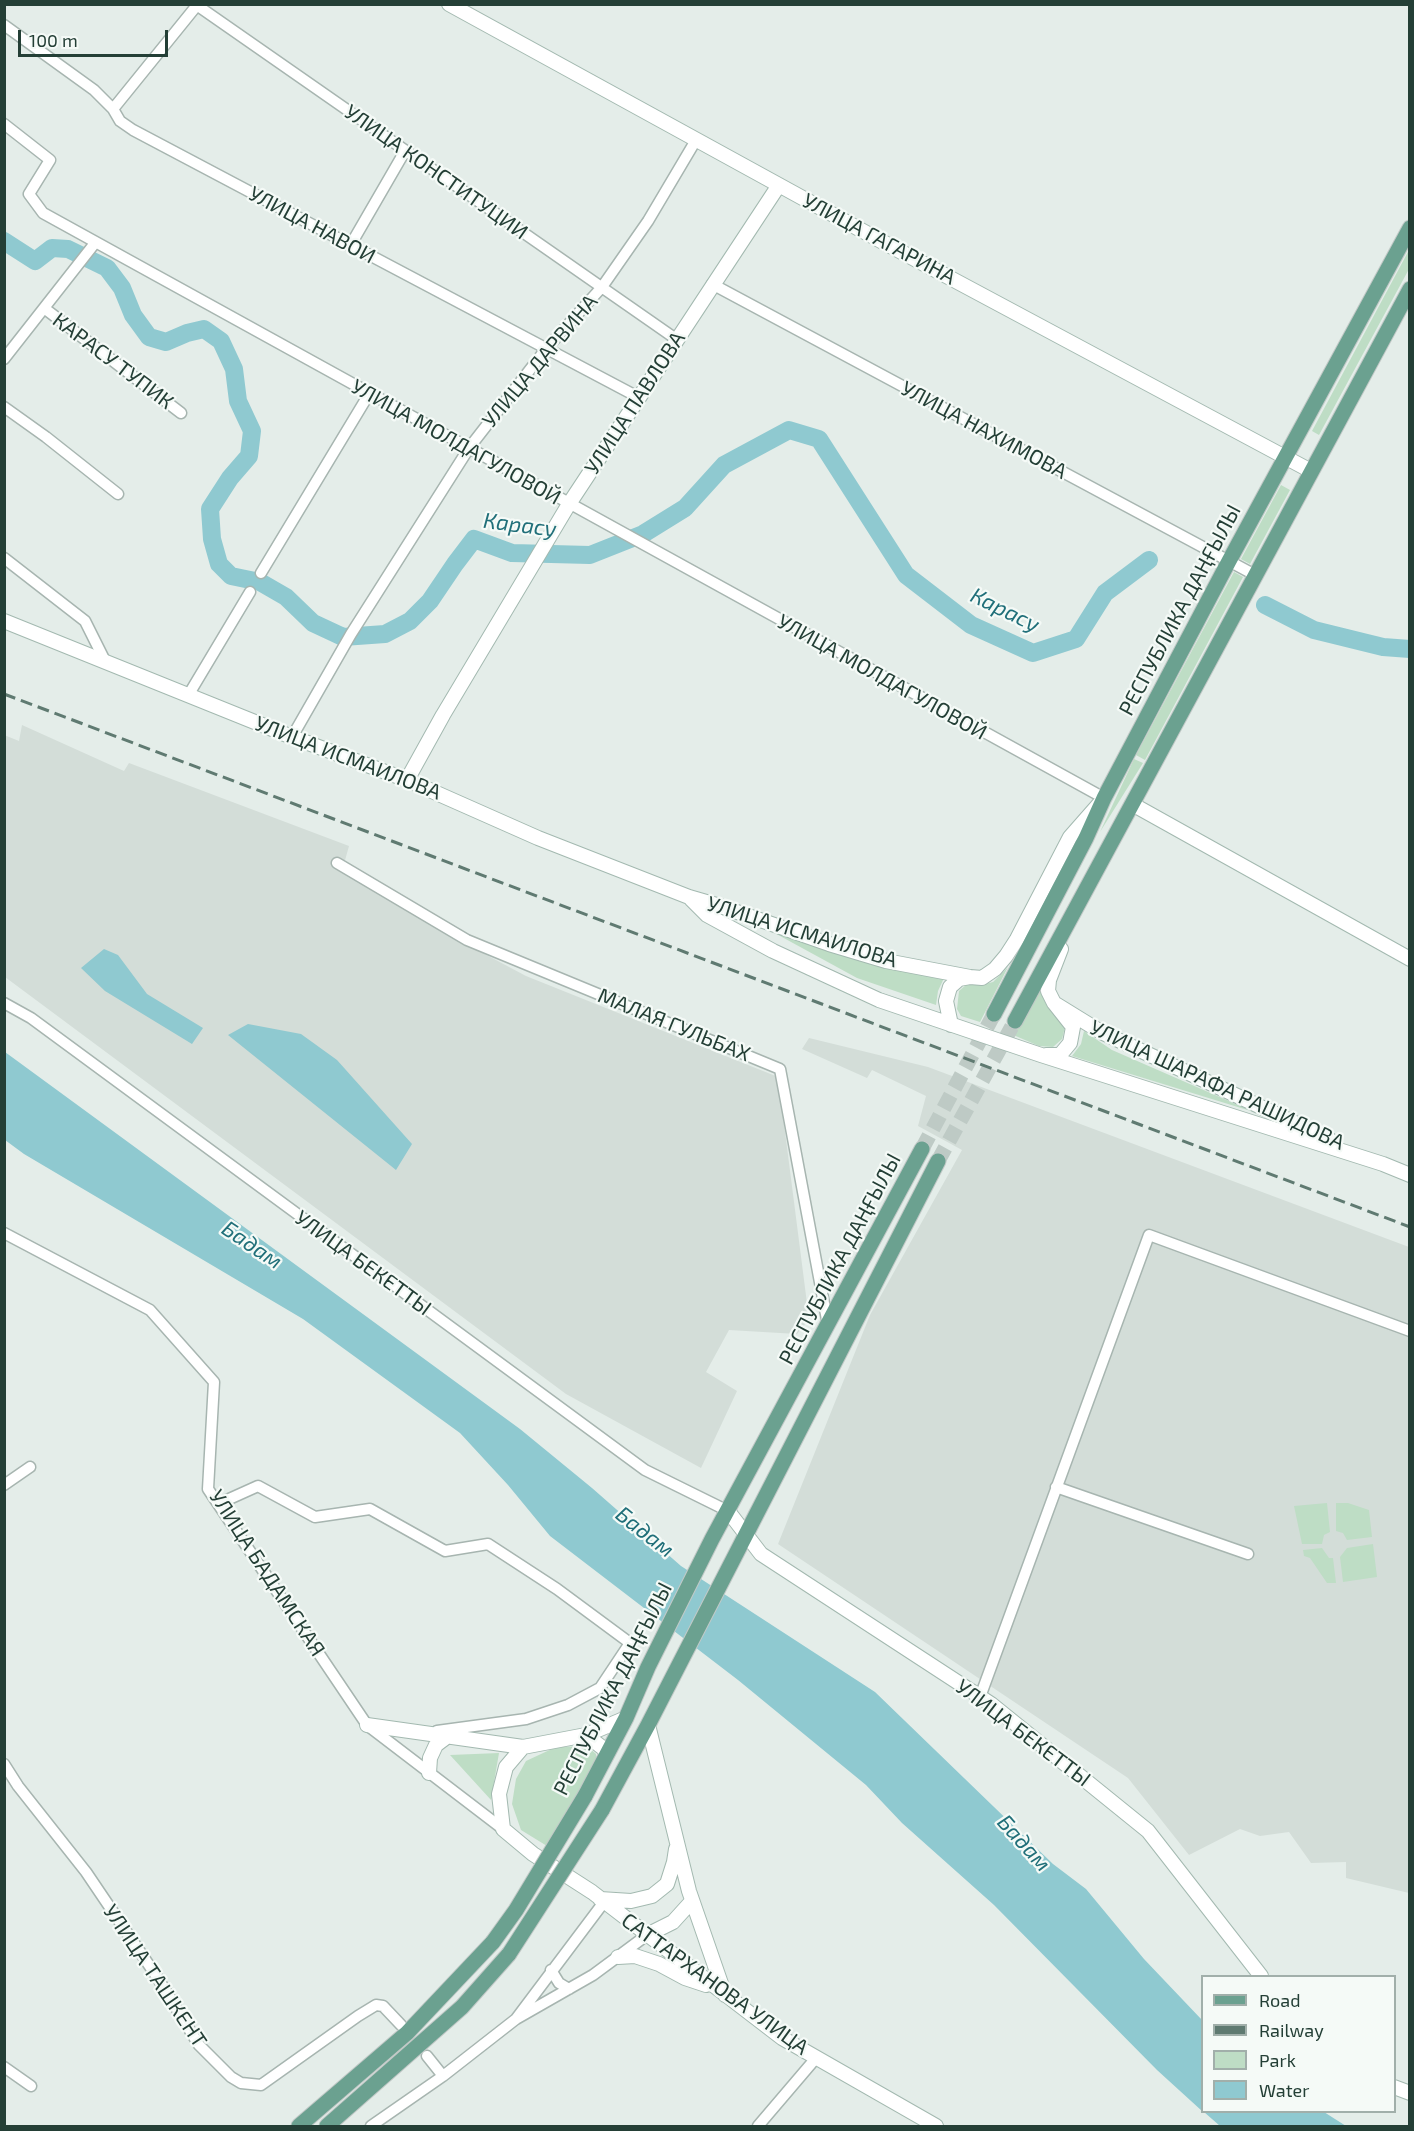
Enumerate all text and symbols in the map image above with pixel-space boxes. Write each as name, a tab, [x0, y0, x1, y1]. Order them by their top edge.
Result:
scale bar	[21, 18, 171, 56]
text: 100 m	[29, 29, 78, 51]
street label: УЛИЦА КОНСТИТУЦИИ	[339, 99, 533, 245]
street label: УЛИЦА НАВОИ	[244, 181, 380, 269]
street label: УЛИЦА ГАГАРИНА	[798, 188, 960, 290]
street label: УЛИЦА ДАРВИНА	[477, 289, 603, 433]
street label: КАРАСУ ТУПИК	[48, 307, 178, 415]
street label: УЛИЦА ПАВЛОВА	[579, 327, 691, 479]
street label: УЛИЦА МОЛДАГУЛОВОЙ	[347, 374, 565, 510]
street label: УЛИЦА НАХИМОВА	[897, 376, 1071, 484]
street label: РЕСПУБЛИКА ДАҢҒЫЛЫ	[1114, 500, 1246, 720]
water label: Карасу	[482, 507, 558, 543]
water label: Карасу	[966, 582, 1044, 638]
street label: УЛИЦА МОЛДАГУЛОВОЙ	[773, 609, 991, 745]
street label: УЛИЦА ИСМАИЛОВА	[251, 711, 445, 805]
street label: УЛИЦА ИСМАИЛОВА	[704, 891, 900, 973]
street label: МАЛАЯ ГУЛЬБАХ	[594, 983, 754, 1067]
street label: УЛИЦА ШАРАФА РАШИДОВА	[1086, 1015, 1348, 1155]
street label: РЕСПУБЛИКА ДАҢҒЫЛЫ	[774, 1149, 906, 1369]
street label: УЛИЦА БЕКЕТТЫ	[290, 1205, 436, 1321]
water label: Бадам	[217, 1215, 287, 1275]
street label: УЛИЦА БАДАМСКАЯ	[204, 1485, 330, 1661]
water label: Бадам	[610, 1501, 680, 1563]
street label: РЕСПУБЛИКА ДАҢҒЫЛЫ	[548, 1578, 678, 1800]
street label: УЛИЦА БЕКЕТТЫ	[951, 1674, 1095, 1792]
water label: Бадам	[992, 1809, 1056, 1877]
street label: УЛИЦА ТАШКЕНТ	[98, 1900, 212, 2052]
street label: САТТАРХАНОВА УЛИЦА	[617, 1908, 813, 2060]
legend	[1201, 1975, 1396, 2113]
text: Road	[1259, 1989, 1300, 2011]
text: Railway	[1259, 2019, 1324, 2041]
text: Park	[1259, 2049, 1296, 2071]
text: Water	[1259, 2079, 1309, 2101]

